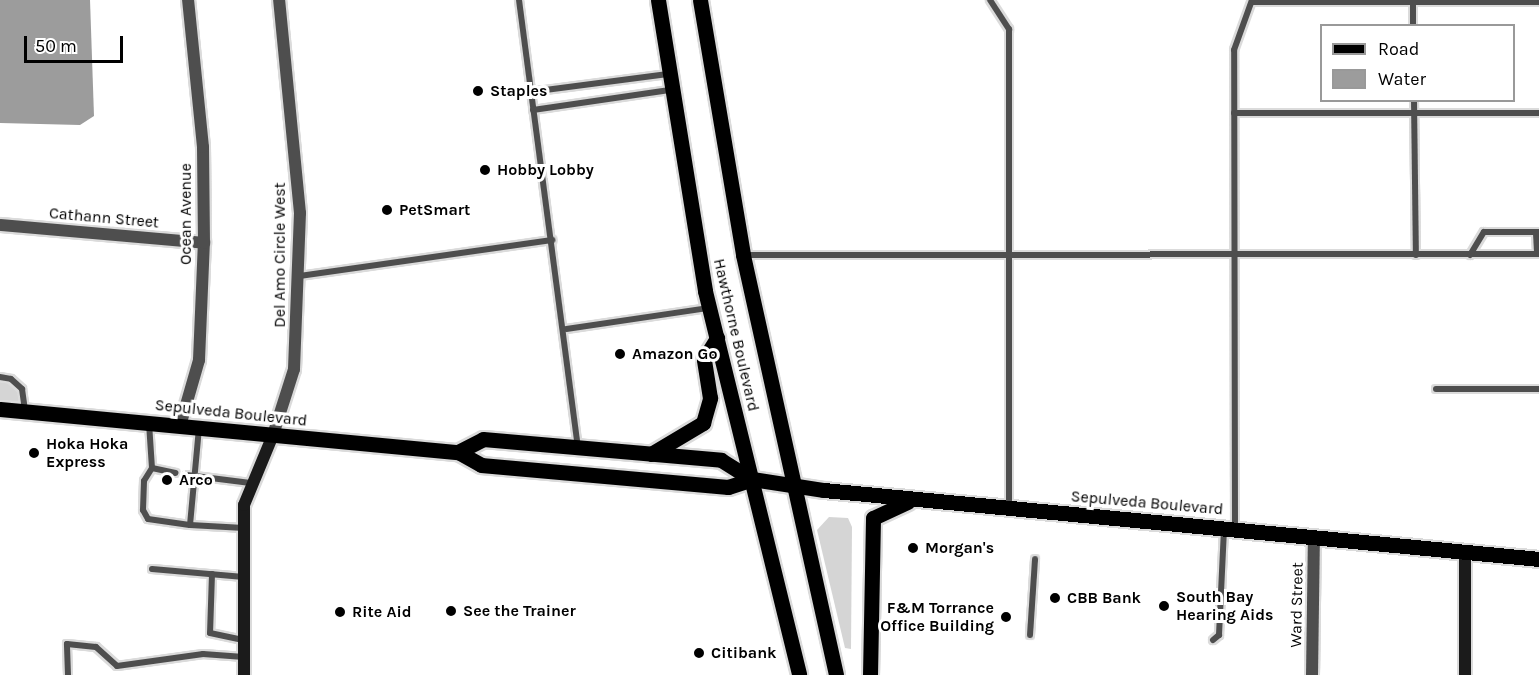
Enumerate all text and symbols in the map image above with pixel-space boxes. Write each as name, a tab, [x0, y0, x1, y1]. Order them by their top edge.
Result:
scale bar	[27, 24, 126, 62]
legend	[1320, 24, 1515, 102]
text: 50 m	[35, 35, 77, 57]
text: Road	[1378, 38, 1419, 60]
text: Water	[1378, 68, 1426, 90]
place label: Staples	[490, 81, 547, 101]
marker: Staples	[471, 84, 485, 98]
place label: Hobby Lobby	[497, 160, 594, 180]
street label: Ocean Avenue	[176, 163, 196, 265]
marker: Hobby Lobby	[478, 163, 492, 177]
street label: Del Amo Circle West	[270, 182, 290, 328]
place label: PetSmart	[399, 200, 470, 220]
marker: PetSmart	[380, 203, 394, 217]
street label: Cathann Street	[48, 204, 160, 232]
street label: Hawthorne Boulevard	[709, 257, 763, 413]
place label: Amazon Go	[632, 344, 717, 364]
marker: Amazon Go	[613, 347, 627, 361]
street label: Sepulveda Boulevard	[154, 395, 308, 431]
place label: Hoka Hoka Express	[46, 434, 128, 472]
marker: Hoka Hoka Express	[27, 446, 41, 460]
place label: Arco	[179, 470, 213, 490]
marker: Arco	[160, 473, 174, 487]
street label: Sepulveda Boulevard	[1070, 487, 1224, 519]
place label: Morgan's	[925, 538, 994, 558]
marker: Morgan's	[906, 541, 920, 555]
street label: Ward Street	[1287, 562, 1307, 648]
place label: South Bay Hearing Aids	[1176, 587, 1274, 625]
place label: CBB Bank	[1067, 588, 1141, 608]
marker: CBB Bank	[1048, 591, 1062, 605]
place label: F&M Torrance Office Building	[880, 598, 994, 636]
marker: South Bay Hearing Aids	[1157, 599, 1171, 613]
place label: See the Trainer	[463, 601, 576, 621]
place label: Rite Aid	[352, 602, 411, 622]
marker: See the Trainer	[444, 604, 458, 618]
marker: Rite Aid	[333, 605, 347, 619]
marker: F&M Torrance Office Building	[999, 610, 1013, 624]
place label: Citibank	[711, 643, 777, 663]
marker: Citibank	[692, 646, 706, 660]

